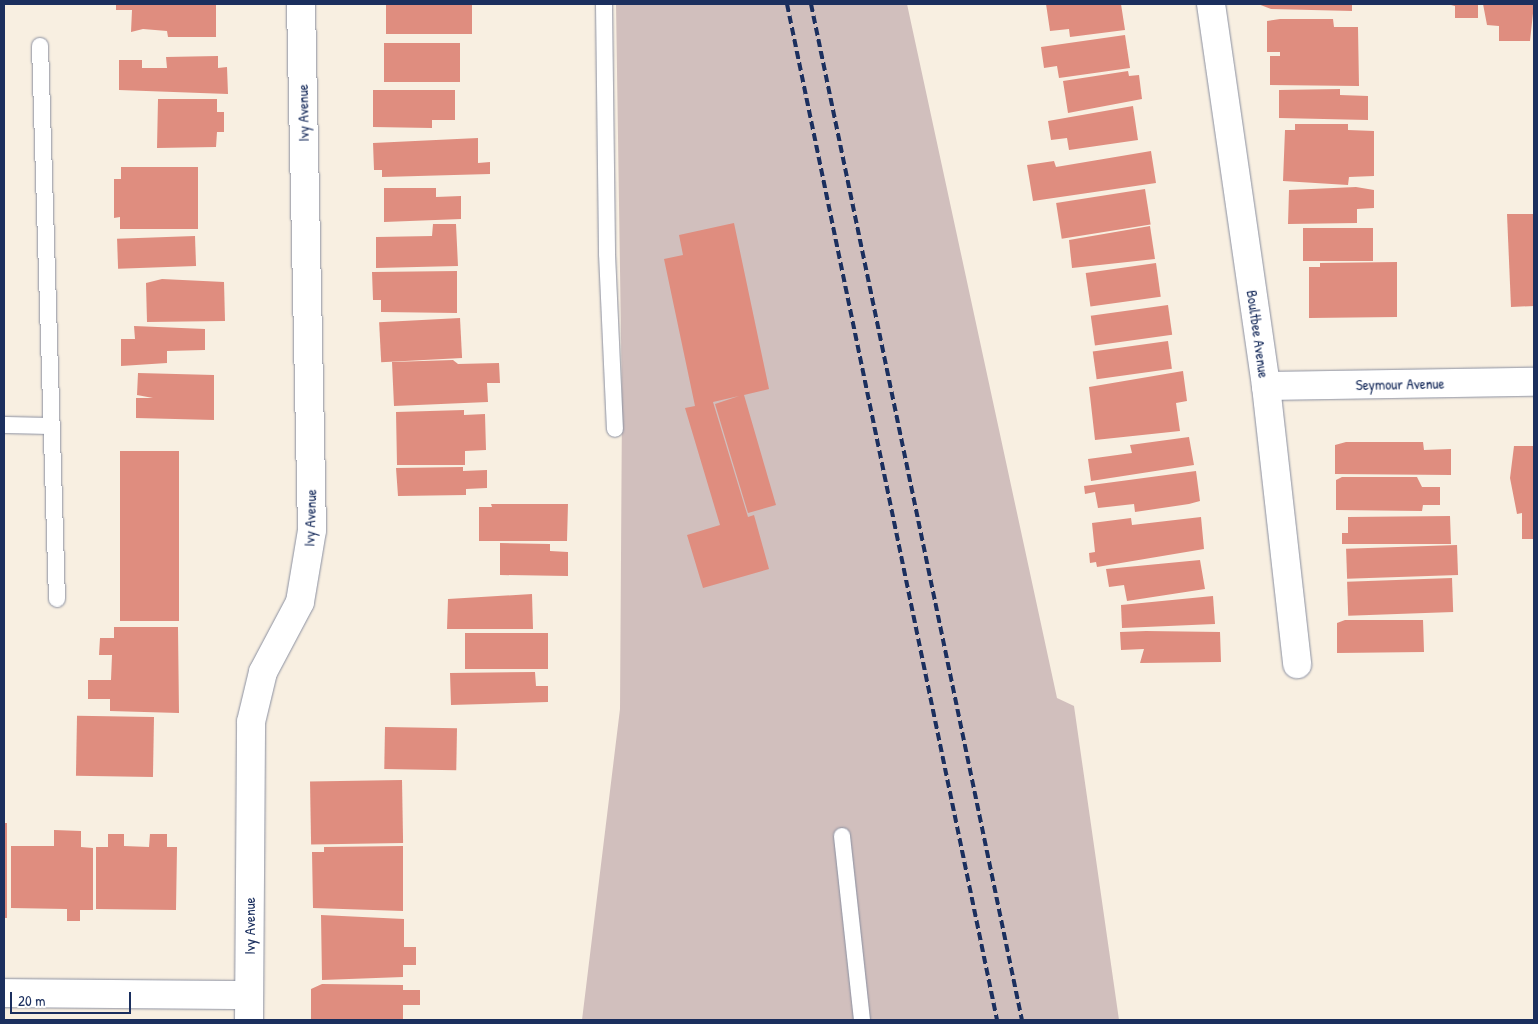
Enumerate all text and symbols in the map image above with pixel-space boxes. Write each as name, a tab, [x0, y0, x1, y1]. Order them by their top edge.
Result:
street label: Ivy Avenue	[294, 84, 312, 142]
street label: Boultbee Avenue	[1243, 289, 1273, 379]
street label: Seymour Avenue	[1355, 374, 1445, 394]
street label: Ivy Avenue	[300, 489, 320, 547]
street label: Ivy Avenue	[241, 897, 259, 955]
scale bar	[12, 982, 134, 1014]
text: 20 m	[18, 990, 45, 1011]

